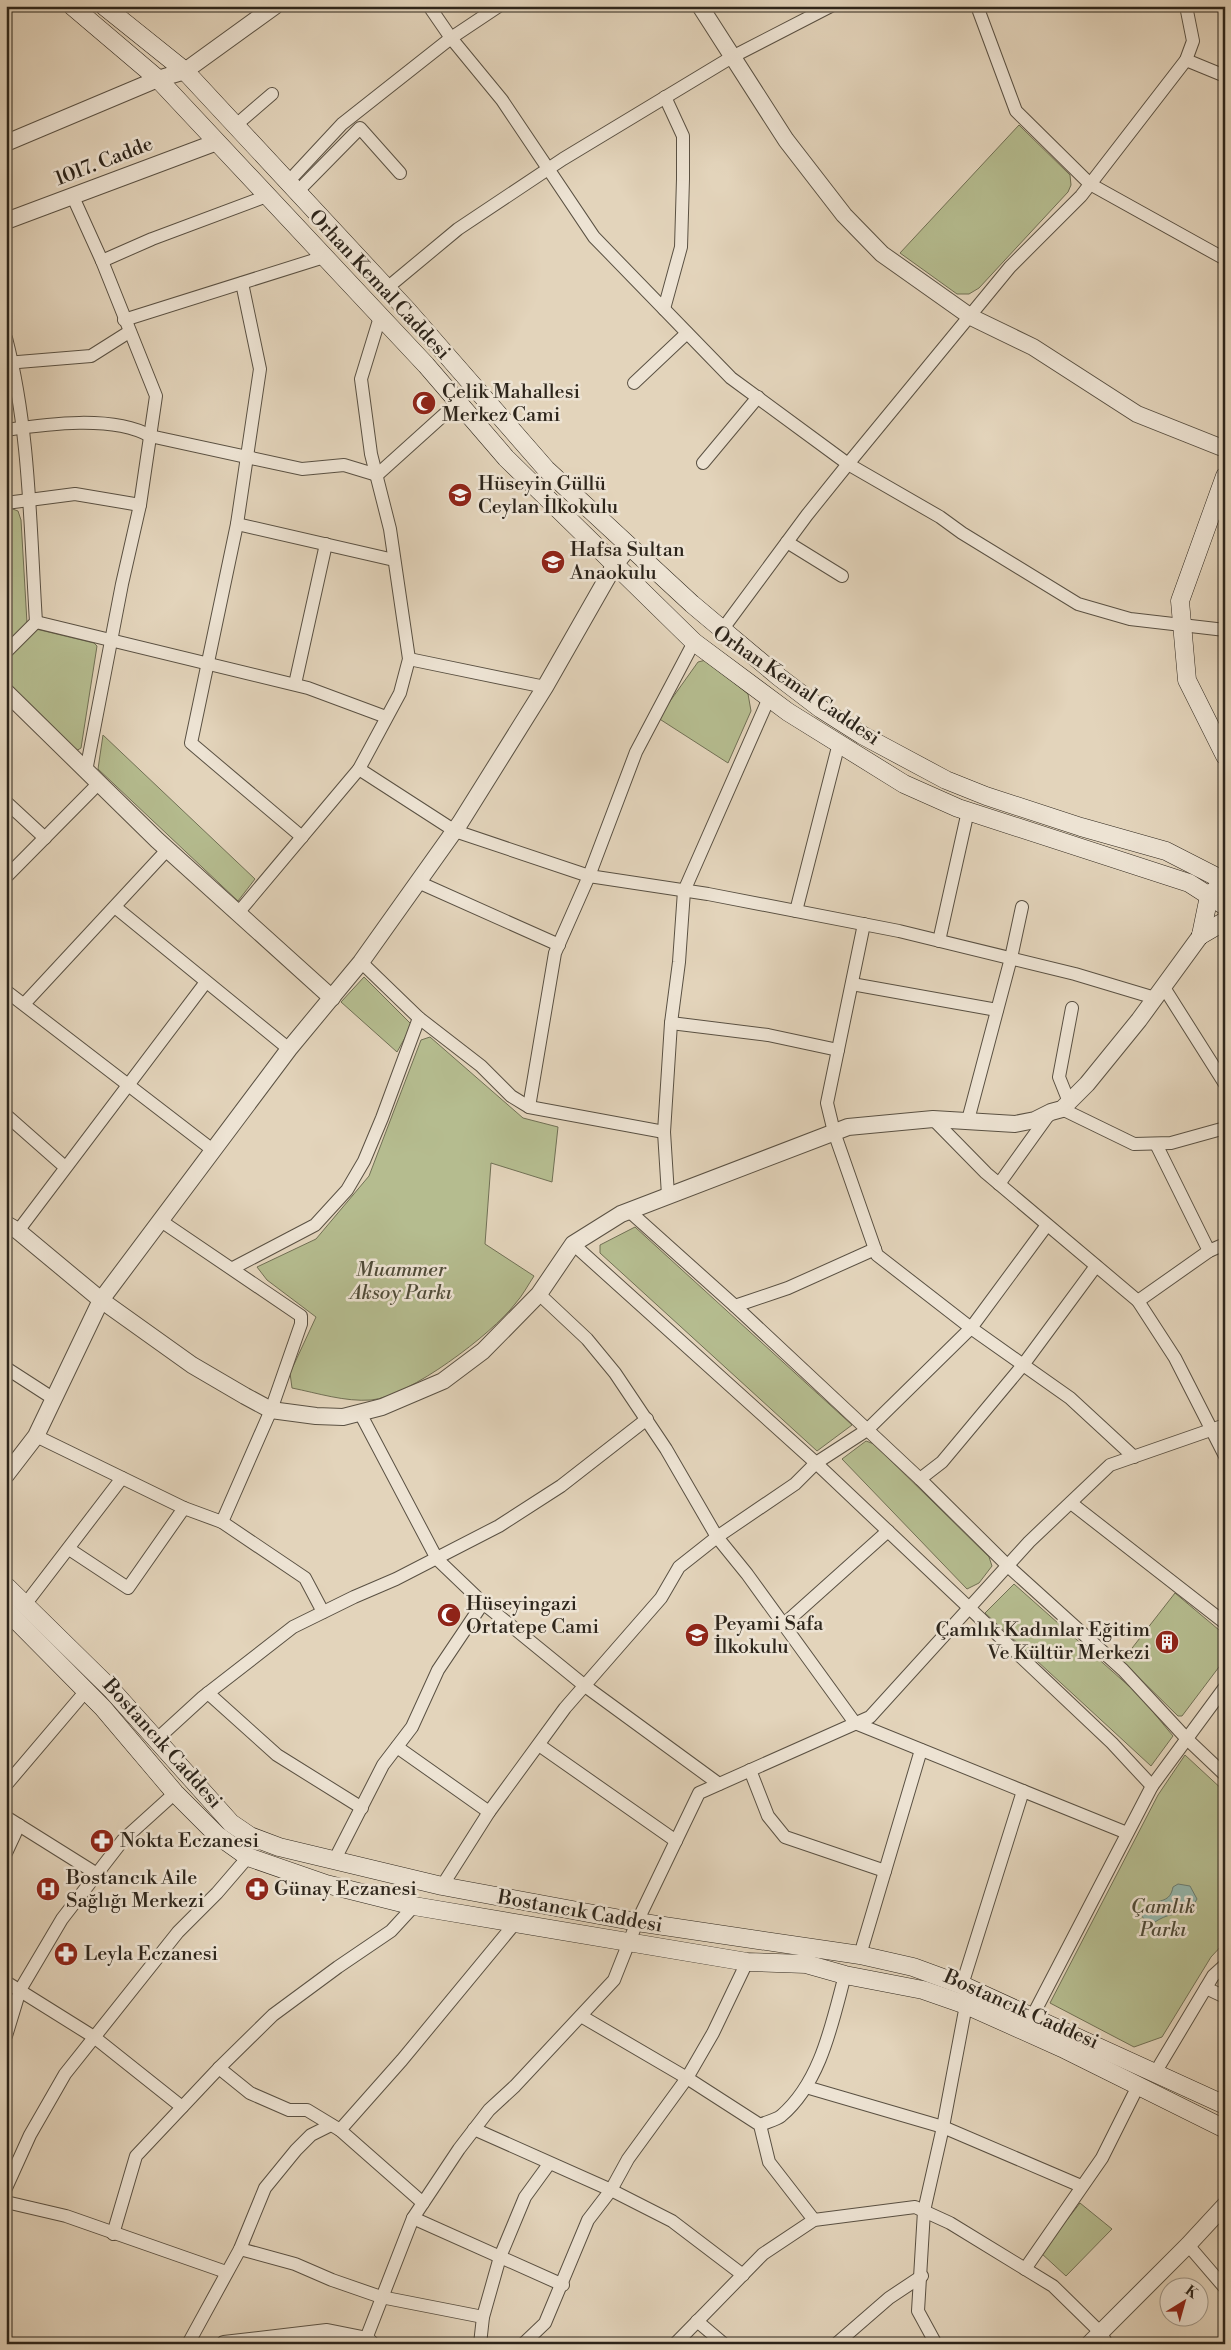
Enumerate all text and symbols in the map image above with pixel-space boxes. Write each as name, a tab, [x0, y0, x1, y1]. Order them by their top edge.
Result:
street label: 1017. Cadde	[51, 132, 157, 192]
street label: Orhan Kemal Caddesi	[303, 205, 455, 366]
place label: Çelik Mahallesi Merkez Cami	[442, 380, 580, 428]
mosque icon: Çelik Mahallesi Merkez Cami	[411, 390, 437, 416]
place label: Hüseyin Güllü Ceylan İlkokulu	[478, 472, 619, 520]
school or university icon: Hüseyin Güllü Ceylan İlkokulu	[447, 482, 473, 508]
place label: Hafsa Sultan Anaokulu	[569, 538, 685, 586]
school or university icon: Hafsa Sultan Anaokulu	[540, 549, 566, 575]
street label: Orhan Kemal Caddesi	[708, 621, 885, 751]
park label: Muammer Aksoy Parkı	[348, 1258, 453, 1306]
place label: Hüseyingazi Ortatepe Cami	[466, 1592, 600, 1640]
mosque icon: Hüseyingazi Ortatepe Cami	[436, 1602, 462, 1628]
place label: Peyami Safa İlkokulu	[714, 1612, 824, 1660]
place label: Çamlık Kadınlar Eğitim Ve Kültür Merkezi	[936, 1618, 1150, 1666]
school or university icon: Peyami Safa İlkokulu	[684, 1622, 710, 1648]
building icon: Çamlık Kadınlar Eğitim Ve Kültür Merkezi	[1154, 1629, 1180, 1655]
street label: Bostancık Caddesi	[96, 1673, 227, 1815]
pharmacy icon: Nokta Eczanesi	[89, 1828, 115, 1854]
place label: Nokta Eczanesi	[120, 1829, 259, 1854]
place label: Bostancık Aile Sağlığı Merkezi	[65, 1866, 205, 1914]
hospital icon: Bostancık Aile Sağlığı Merkezi	[35, 1876, 61, 1902]
pharmacy icon: Günay Eczanesi	[244, 1876, 270, 1902]
place label: Günay Eczanesi	[274, 1877, 417, 1902]
street label: Bostancık Caddesi	[495, 1885, 665, 1939]
park label: Çamlık Parkı	[1131, 1895, 1195, 1943]
pharmacy icon: Leyla Eczanesi	[53, 1941, 79, 1967]
place label: Leyla Eczanesi	[84, 1942, 219, 1967]
street label: Bostancık Caddesi	[939, 1964, 1103, 2056]
north arrow	[1158, 2278, 1208, 2328]
text: K	[1181, 2282, 1202, 2303]

